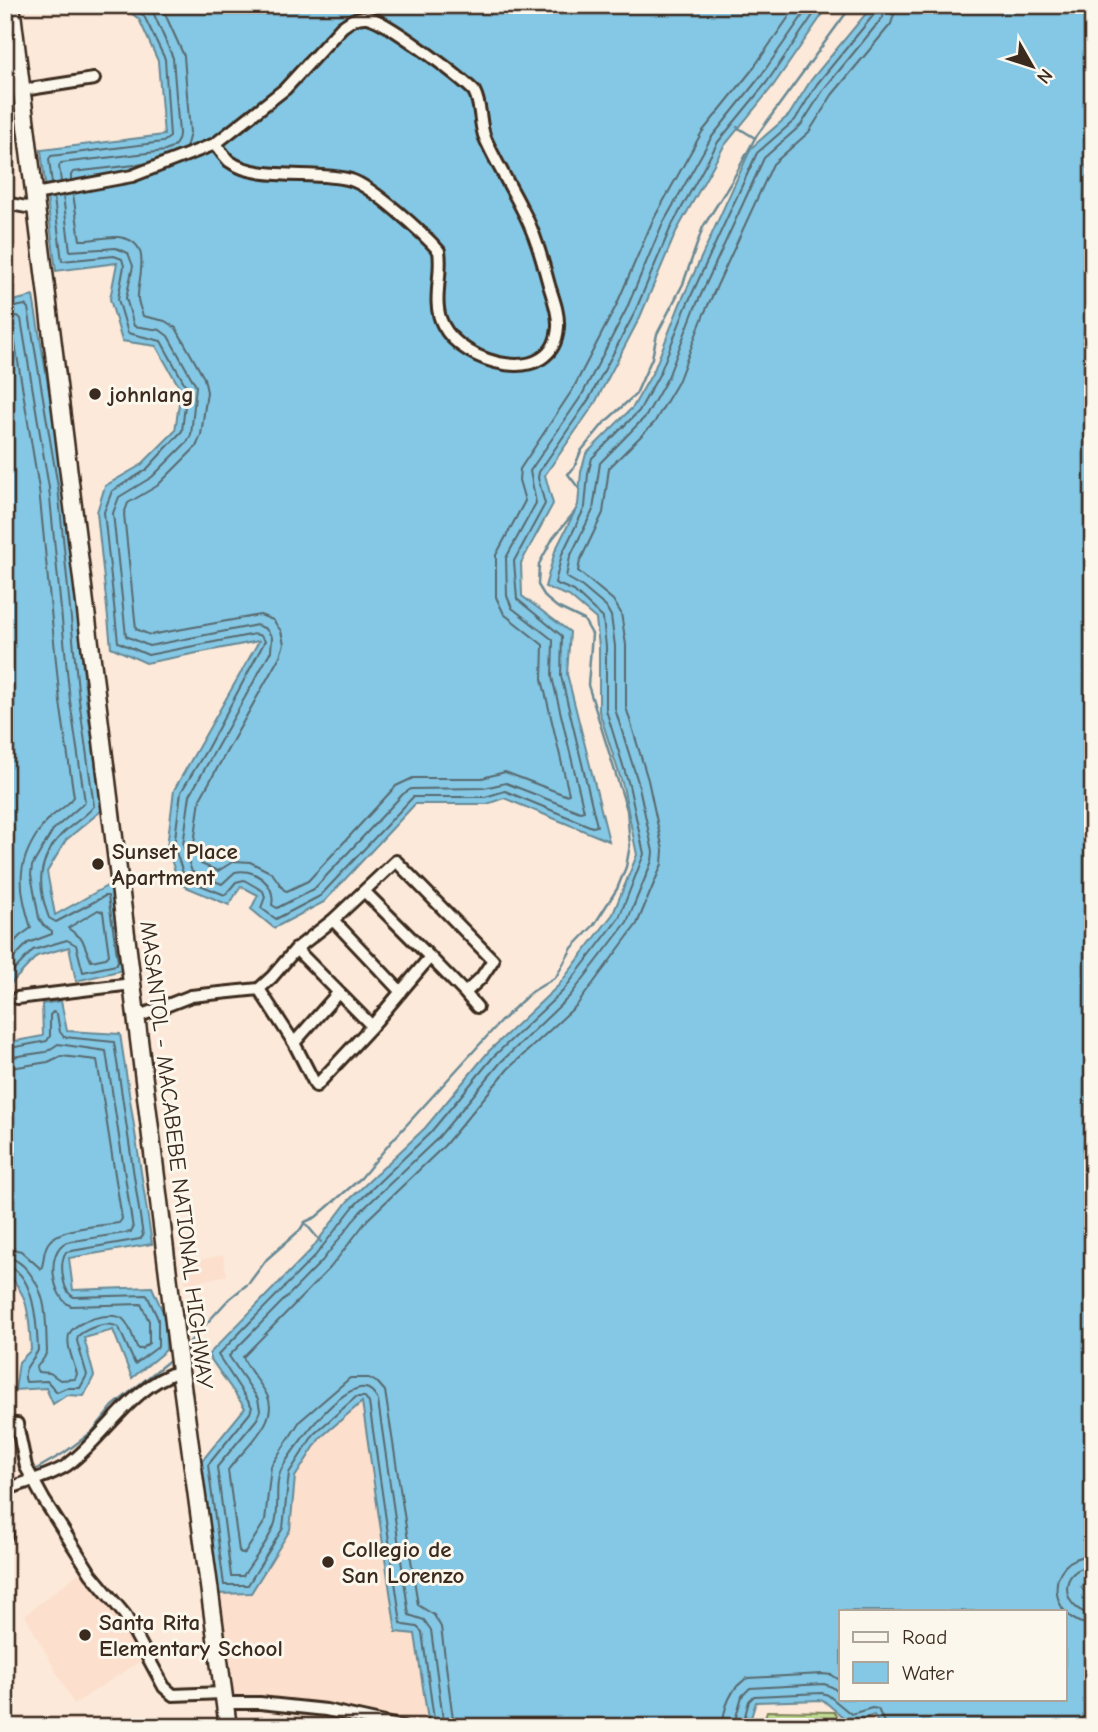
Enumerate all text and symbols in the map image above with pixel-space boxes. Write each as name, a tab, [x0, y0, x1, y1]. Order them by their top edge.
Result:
north arrow	[996, 32, 1066, 102]
text: N	[1032, 64, 1057, 88]
place label: johnlang	[107, 381, 194, 408]
marker: johnlang	[87, 386, 103, 402]
place label: Sunset Place Apartment	[112, 838, 238, 891]
marker: Sunset Place Apartment	[90, 856, 106, 872]
street label: MASANTOL - MACABEBE NATIONAL HIGHWAY	[134, 919, 219, 1391]
place label: Collegio de San Lorenzo	[342, 1536, 464, 1589]
marker: Collegio de San Lorenzo	[320, 1554, 336, 1570]
place label: Santa Rita Elementary School	[99, 1609, 283, 1662]
legend	[839, 1610, 1066, 1700]
text: Road	[902, 1625, 947, 1649]
marker: Santa Rita Elementary School	[77, 1627, 93, 1643]
text: Water	[902, 1661, 955, 1685]

